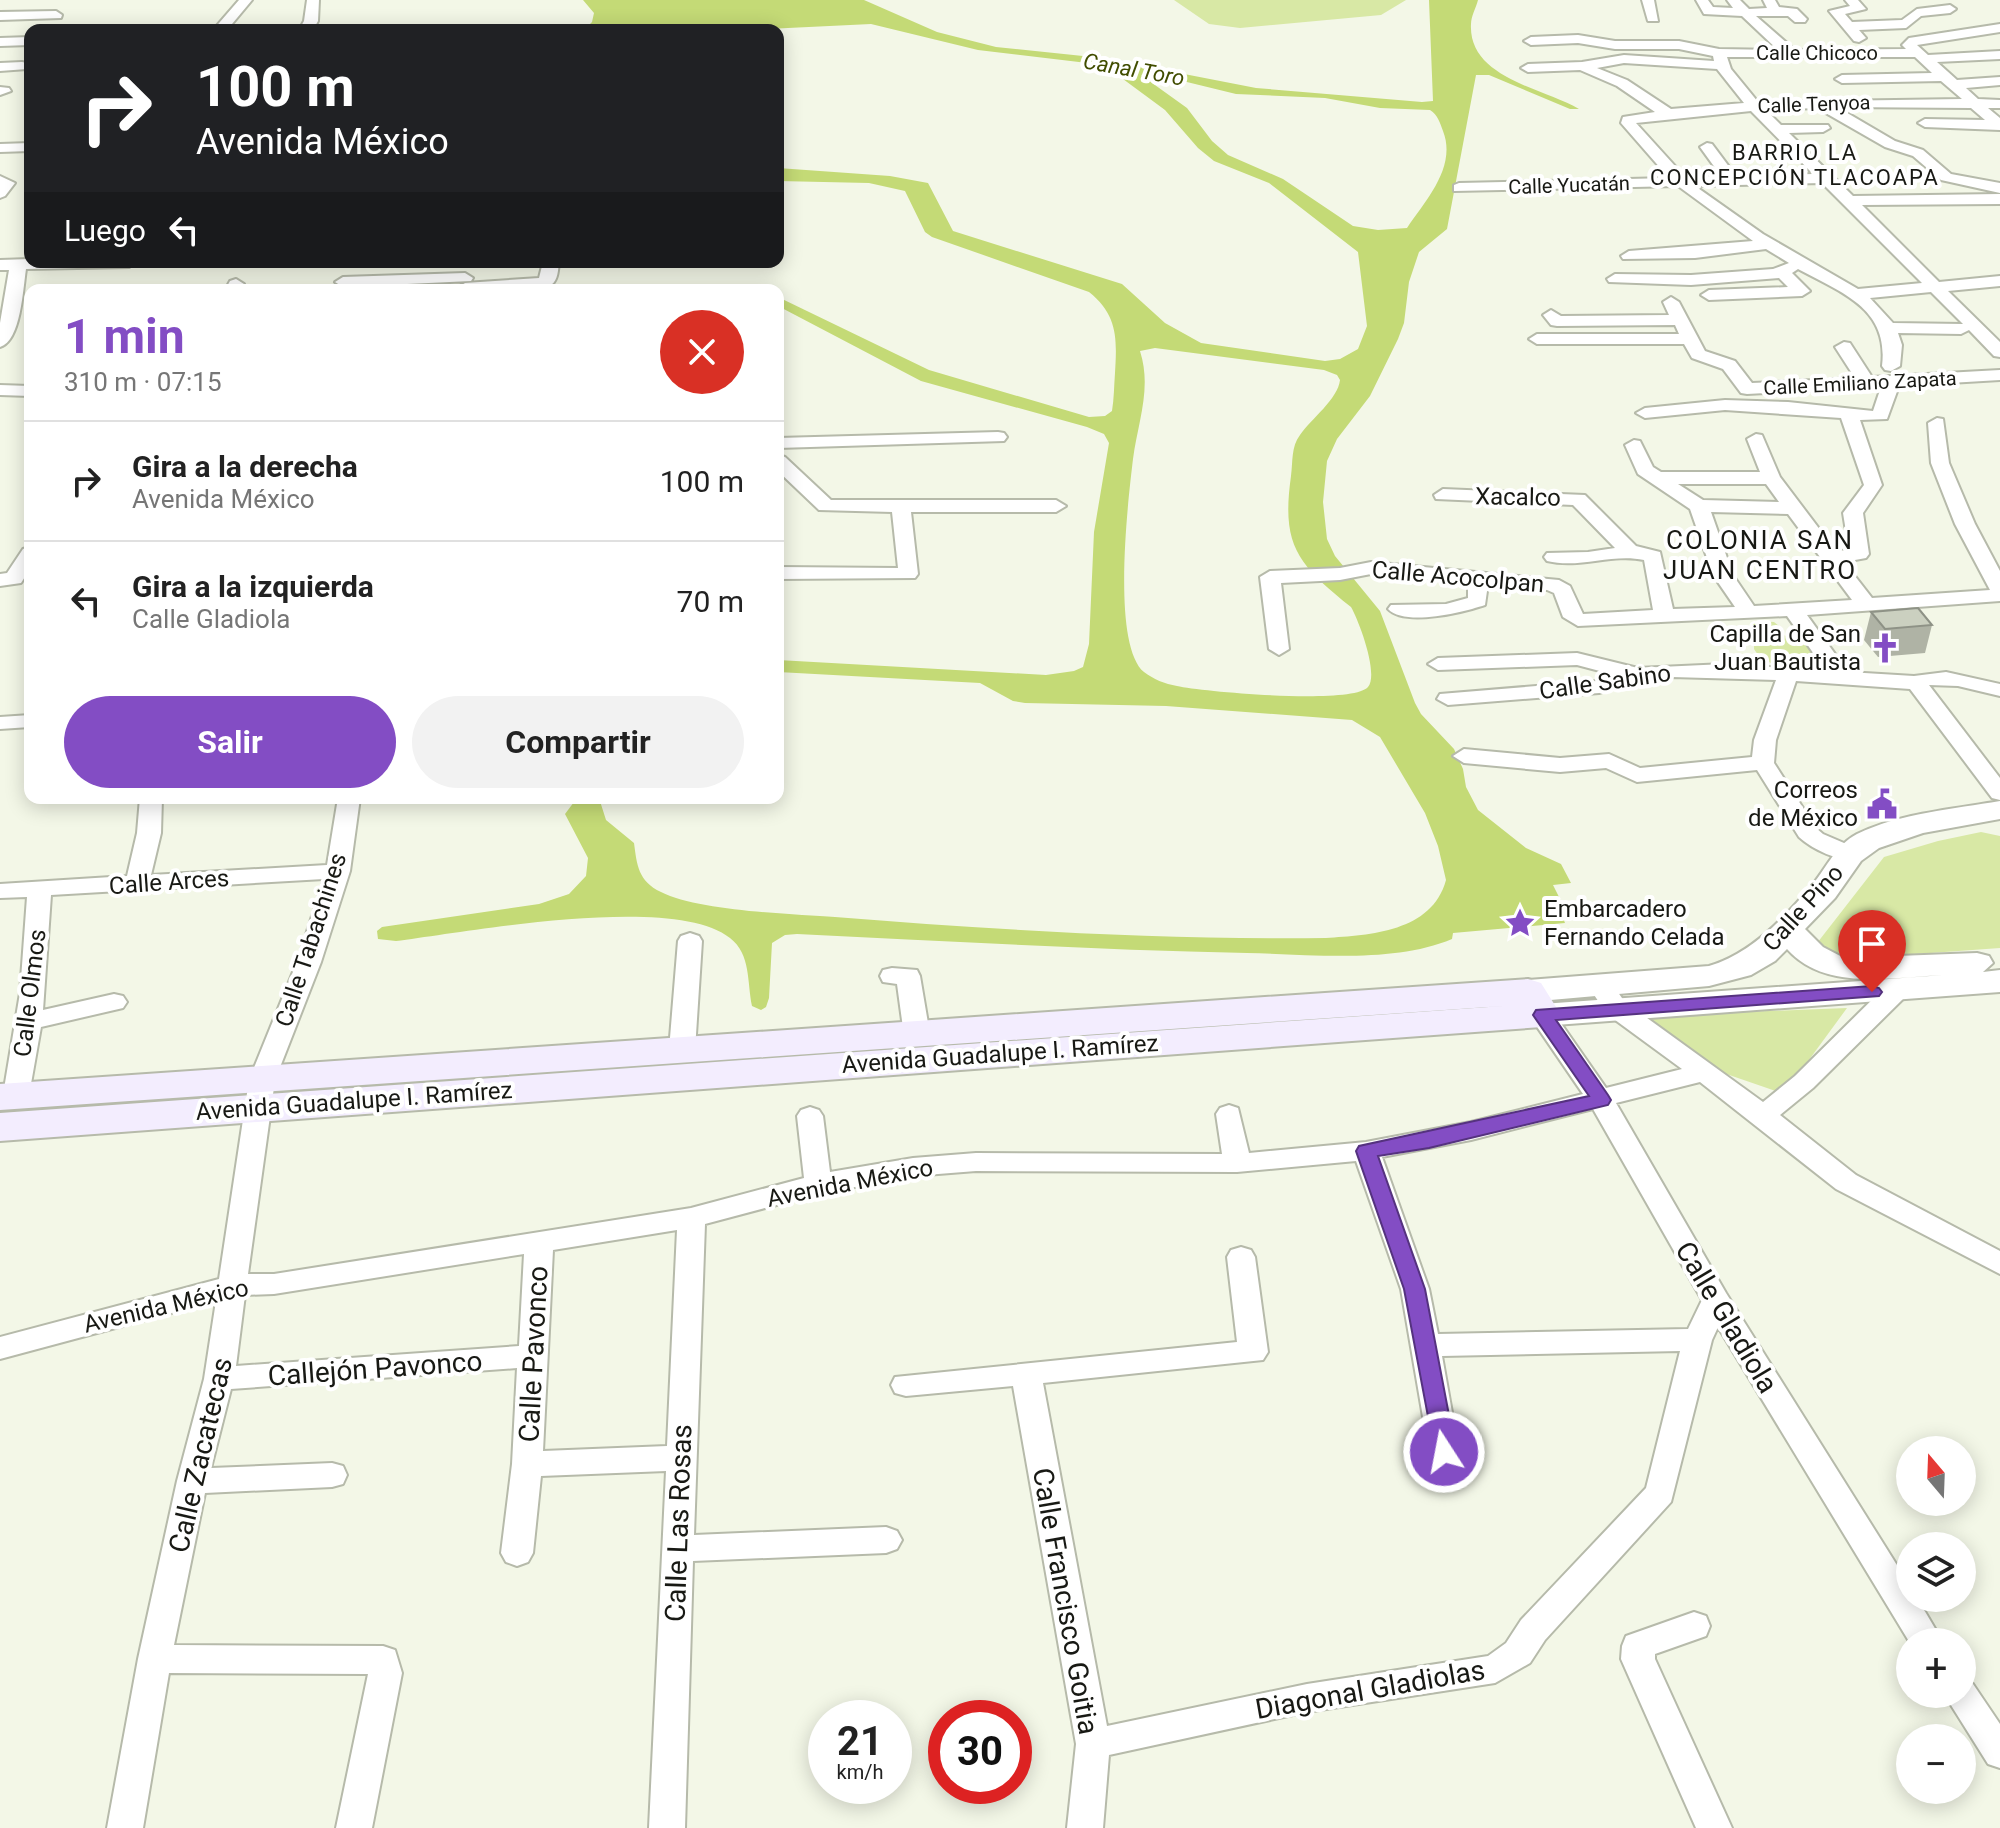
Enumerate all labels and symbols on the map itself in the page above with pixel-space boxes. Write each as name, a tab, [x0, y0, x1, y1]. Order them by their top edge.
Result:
street label: Calle Chicoco	[1756, 41, 1878, 65]
water label: Canal Toro	[1081, 48, 1186, 91]
street label: Calle Tenyoa	[1757, 90, 1871, 118]
district label: BARRIO LA CONCEPCIÓN TLACOAPA	[1650, 140, 1940, 190]
street label: Calle Yucatán	[1508, 171, 1630, 199]
street label: Calle Emiliano Zapata	[1763, 366, 1957, 400]
street label: Xacalco	[1475, 482, 1561, 512]
district label: COLONIA SAN JUAN CENTRO	[1663, 525, 1857, 585]
street label: Calle Acocolpan	[1371, 556, 1545, 598]
place label: Capilla de San Juan Bautista	[1710, 620, 1861, 676]
church icon: Capilla de San Juan Bautista	[1868, 631, 1902, 665]
street label: Calle Sabino	[1537, 659, 1673, 705]
place label: Correos de México	[1748, 776, 1858, 832]
public building icon: Correos de México	[1865, 787, 1899, 821]
street label: Calle Tabachines	[270, 850, 352, 1030]
street label: Calle Pino	[1757, 859, 1849, 957]
street label: Calle Arces	[108, 864, 230, 900]
place label: Embarcadero Fernando Celada	[1544, 895, 1724, 951]
place icon: Embarcadero Fernando Celada	[1503, 906, 1537, 940]
pin	[1838, 910, 1906, 992]
street label: Calle Olmos	[8, 928, 52, 1058]
street label: Avenida Guadalupe I. Ramírez	[841, 1029, 1159, 1079]
street label: Avenida Guadalupe I. Ramírez	[195, 1076, 513, 1126]
street label: Avenida México	[765, 1153, 935, 1213]
street label: Calle Gladiola	[1668, 1236, 1785, 1399]
street label: Calle Pavonco	[512, 1265, 555, 1443]
street label: Avenida México	[81, 1273, 251, 1339]
street label: Callejón Pavonco	[267, 1345, 483, 1392]
street label: Calle Zacatecas	[162, 1354, 239, 1556]
position arrow	[1402, 1410, 1486, 1494]
street label: Calle Las Rosas	[659, 1424, 698, 1623]
north arrow	[1896, 1436, 1976, 1516]
street label: Calle Francisco Goitia	[1026, 1465, 1105, 1737]
street label: Diagonal Gladiolas	[1253, 1653, 1488, 1726]
speed limit sign: 30	[928, 1700, 1032, 1804]

